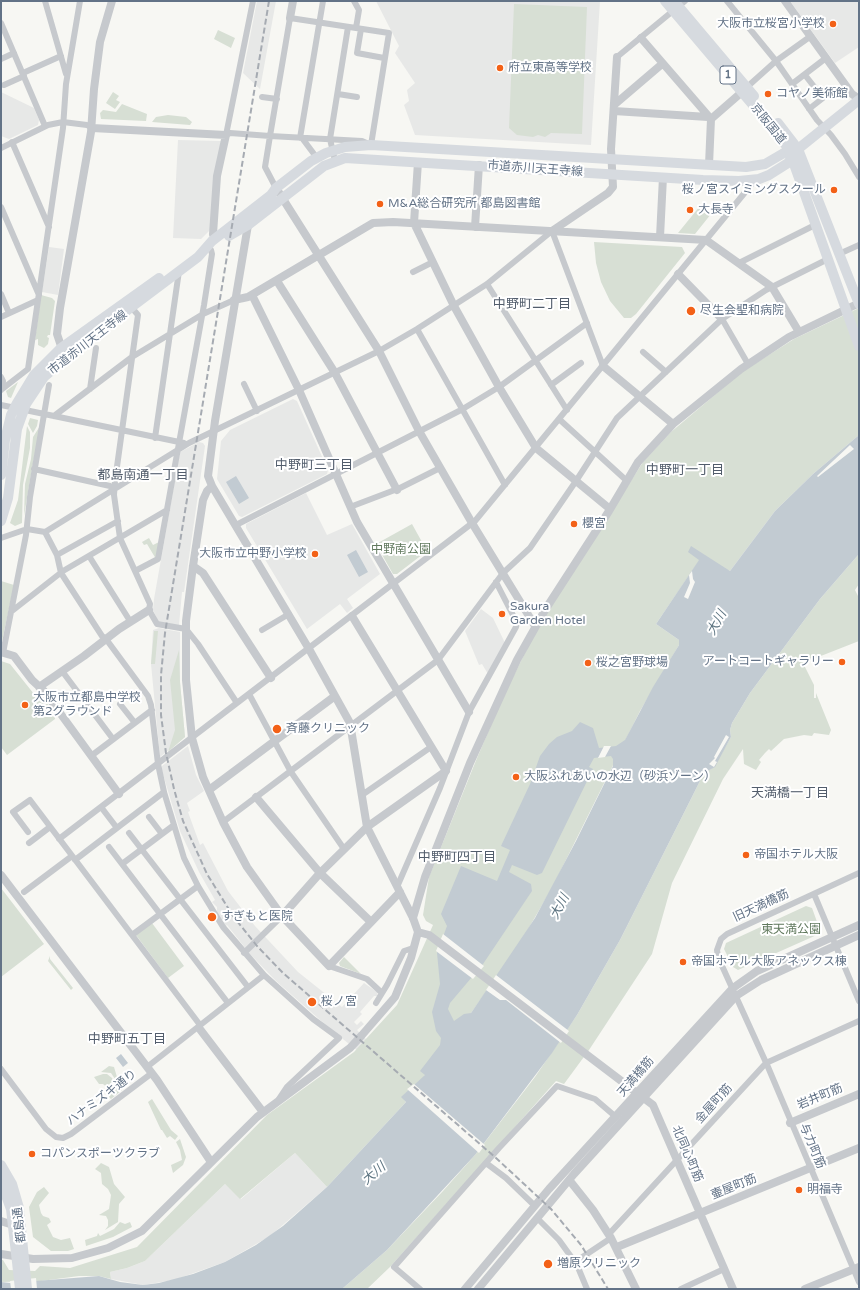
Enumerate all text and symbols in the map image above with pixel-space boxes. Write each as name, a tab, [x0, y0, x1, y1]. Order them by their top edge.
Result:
place label: 大阪市立桜宮小学校	[717, 17, 825, 31]
marker: 大阪市立桜宮小学校	[828, 19, 838, 29]
place label: 府立東高等学校	[508, 61, 592, 75]
marker: 府立東高等学校	[495, 63, 505, 73]
road number: 1	[720, 66, 736, 84]
place label: コヤノ美術館	[776, 87, 848, 101]
marker: コヤノ美術館	[763, 89, 773, 99]
street label: 京阪国道	[747, 101, 789, 147]
street label: 市道赤川天王寺線	[487, 158, 583, 180]
place label: 桜ノ宮スイミングスクール	[682, 183, 826, 197]
marker: 桜ノ宮スイミングスクール	[829, 185, 839, 195]
place label: M&A総合研究所 都島図書館	[388, 197, 540, 211]
marker: M&A総合研究所 都島図書館	[375, 199, 385, 209]
place label: 大長寺	[698, 203, 734, 217]
marker: 大長寺	[685, 205, 695, 215]
district label: 中野町二丁目	[493, 297, 571, 313]
place label: 尽生会聖和病院	[700, 304, 784, 318]
marker: 尽生会聖和病院	[685, 305, 697, 317]
street label: 市道赤川天王寺線	[46, 308, 130, 378]
district label: 中野町三丁目	[275, 458, 353, 474]
district label: 中野町一丁目	[646, 463, 724, 479]
district label: 都島南通一丁目	[98, 468, 188, 484]
place label: 櫻宮	[582, 517, 606, 531]
marker: 櫻宮	[569, 519, 579, 529]
park label: 中野南公園	[371, 543, 431, 557]
place label: 大阪市立中野小学校	[199, 547, 307, 561]
marker: 大阪市立中野小学校	[310, 549, 320, 559]
place label: Sakura Garden Hotel	[510, 600, 585, 628]
water label: 大川	[704, 608, 730, 638]
marker: Sakura Garden Hotel	[497, 609, 507, 619]
place label: アートコートギャラリー	[703, 655, 834, 669]
place label: 桜之宮野球場	[596, 656, 668, 670]
marker: アートコートギャラリー	[837, 657, 847, 667]
marker: 桜之宮野球場	[583, 658, 593, 668]
place label: 大阪市立都島中学校 第2グラウンド	[33, 691, 141, 719]
marker: 大阪市立都島中学校 第2グラウンド	[20, 700, 30, 710]
place label: 斉藤クリニック	[286, 722, 370, 736]
marker: 斉藤クリニック	[271, 723, 283, 735]
place label: 大阪ふれあいの水辺（砂浜ゾーン）	[524, 770, 716, 784]
marker: 大阪ふれあいの水辺（砂浜ゾーン）	[511, 772, 521, 782]
district label: 天満橋一丁目	[751, 786, 829, 802]
place label: 帝国ホテル大阪	[754, 848, 838, 862]
district label: 中野町四丁目	[418, 850, 496, 866]
marker: 帝国ホテル大阪	[741, 850, 751, 860]
street label: 旧天満橋筋	[731, 887, 791, 925]
water label: 大川	[547, 892, 573, 922]
place label: すぎもと医院	[221, 910, 293, 924]
marker: すぎもと医院	[206, 911, 218, 923]
park label: 東天満公園	[761, 923, 821, 937]
place label: 帝国ホテル大阪アネックス棟	[691, 955, 847, 969]
marker: 帝国ホテル大阪アネックス棟	[678, 957, 688, 967]
place label: 桜ノ宮	[321, 995, 357, 1009]
marker: 桜ノ宮	[306, 996, 318, 1008]
district label: 中野町五丁目	[88, 1032, 166, 1048]
street label: 天満橋筋	[615, 1054, 657, 1100]
street label: ハナミズキ通り	[64, 1067, 140, 1129]
street label: 金屋町筋	[693, 1081, 735, 1127]
street label: 岩井町筋	[795, 1081, 845, 1113]
street label: 与力町筋	[796, 1121, 828, 1171]
street label: 北同心町筋	[669, 1124, 705, 1184]
place label: コパンスポーツクラブ	[40, 1147, 160, 1161]
marker: コパンスポーツクラブ	[27, 1149, 37, 1159]
water label: 大川	[359, 1160, 389, 1188]
street label: 壷屋町筋	[709, 1171, 759, 1203]
place label: 明福寺	[807, 1183, 843, 1197]
marker: 明福寺	[794, 1185, 804, 1195]
street label: 都島通	[11, 1206, 29, 1244]
place label: 増原クリニック	[557, 1257, 641, 1271]
marker: 増原クリニック	[542, 1258, 554, 1270]

